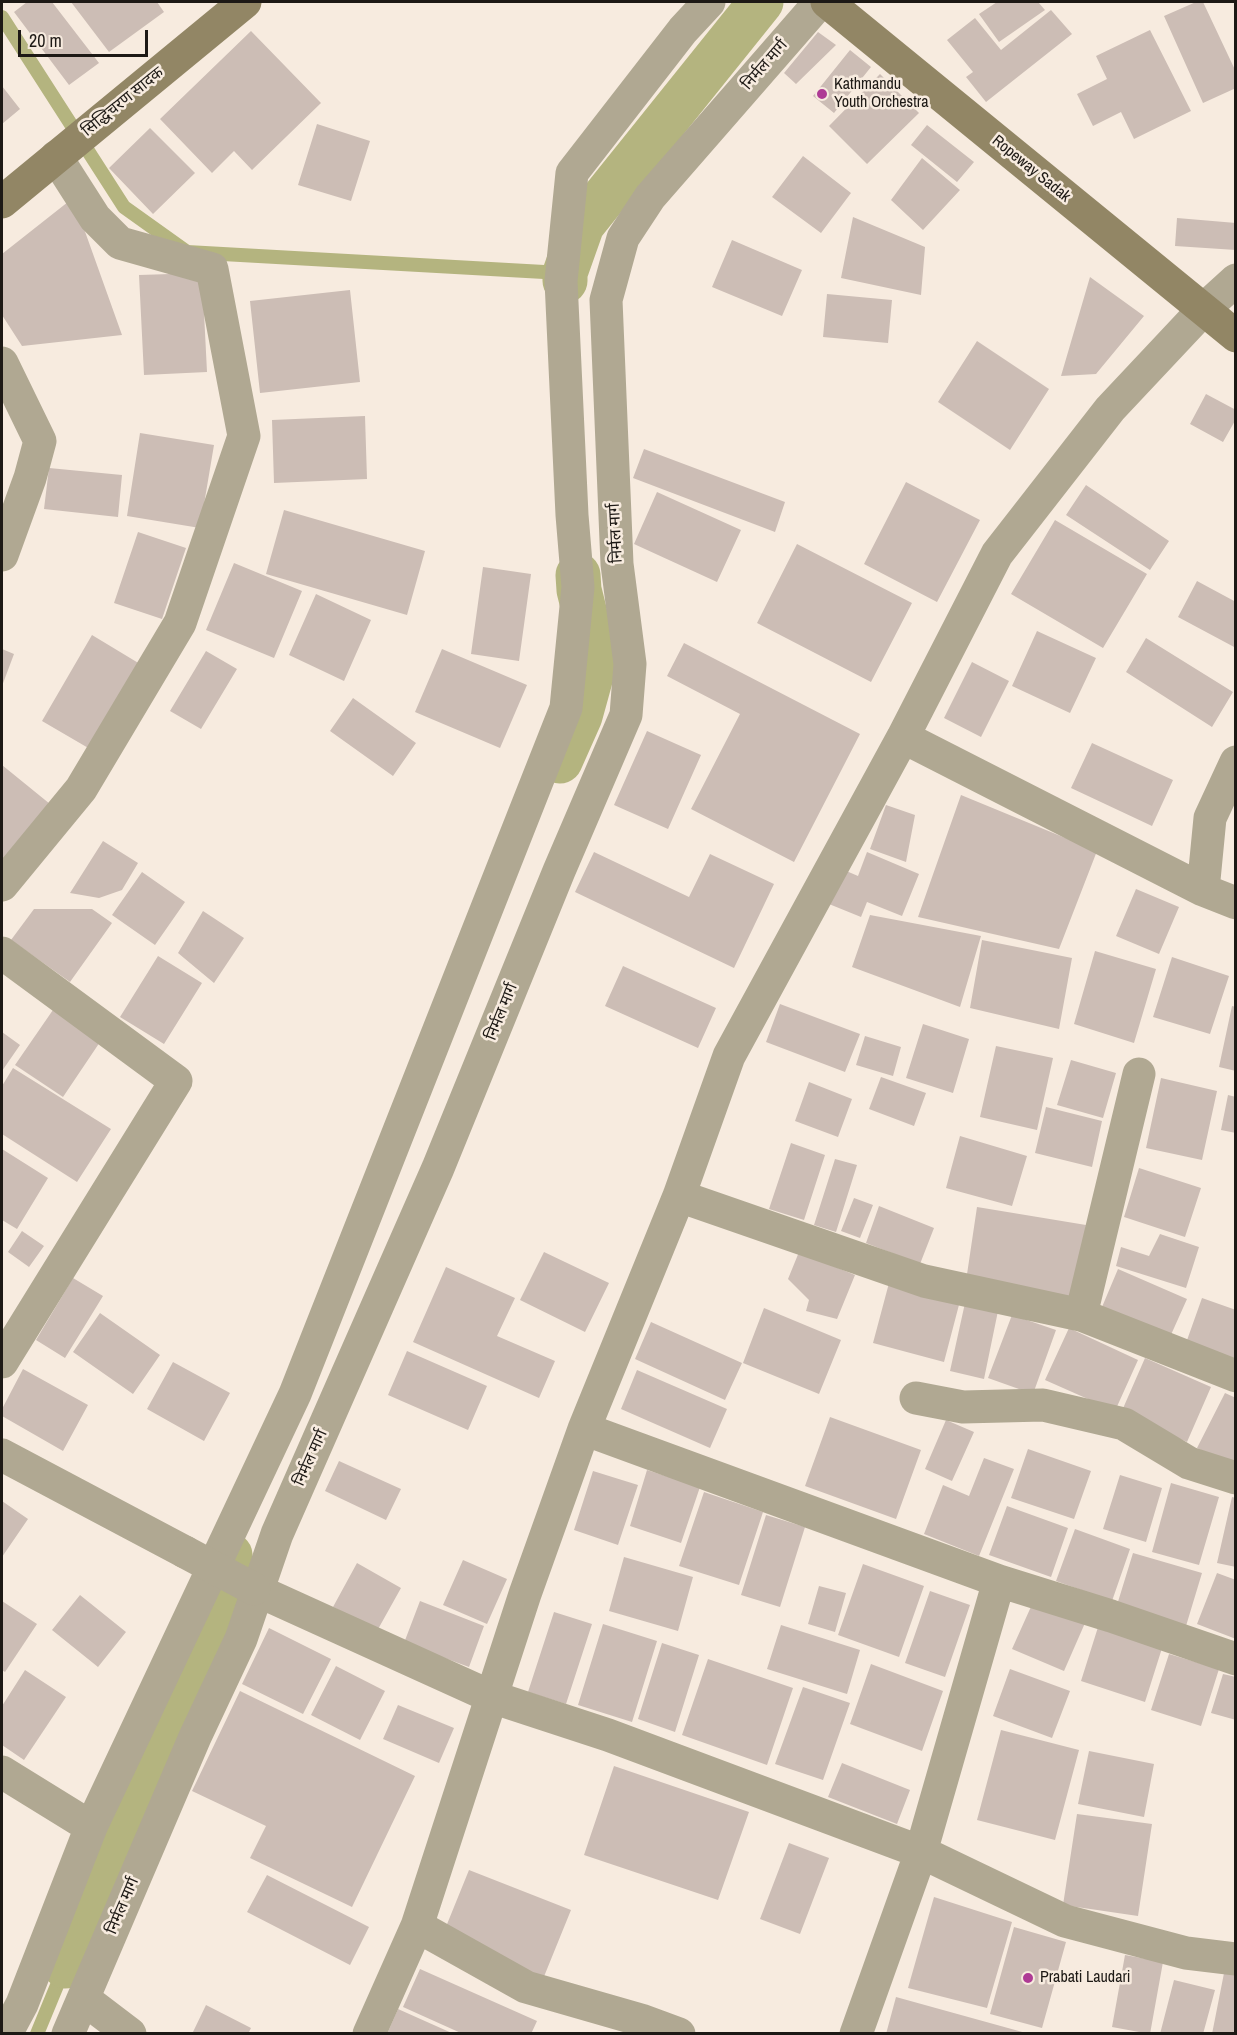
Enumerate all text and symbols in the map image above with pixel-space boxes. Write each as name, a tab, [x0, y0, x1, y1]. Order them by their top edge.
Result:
scale bar	[21, 18, 152, 56]
text: 20 m	[29, 28, 62, 53]
street label: निर्मल मार्ग	[738, 36, 792, 94]
street label: सिद्धिचरण सादक	[78, 63, 168, 141]
place label: Kathmandu Youth Orchestra	[834, 75, 928, 113]
marker: Kathmandu Youth Orchestra	[815, 87, 829, 101]
street label: Ropeway Sadak	[988, 131, 1074, 207]
street label: निर्मल मार्ग	[605, 503, 627, 563]
street label: निर्मल मार्ग	[482, 981, 522, 1043]
street label: निर्मल मार्ग	[290, 1427, 332, 1489]
street label: निर्मल मार्ग	[102, 1875, 144, 1937]
place label: Prabati Laudari	[1040, 1968, 1130, 1988]
marker: Prabati Laudari	[1021, 1971, 1035, 1985]

